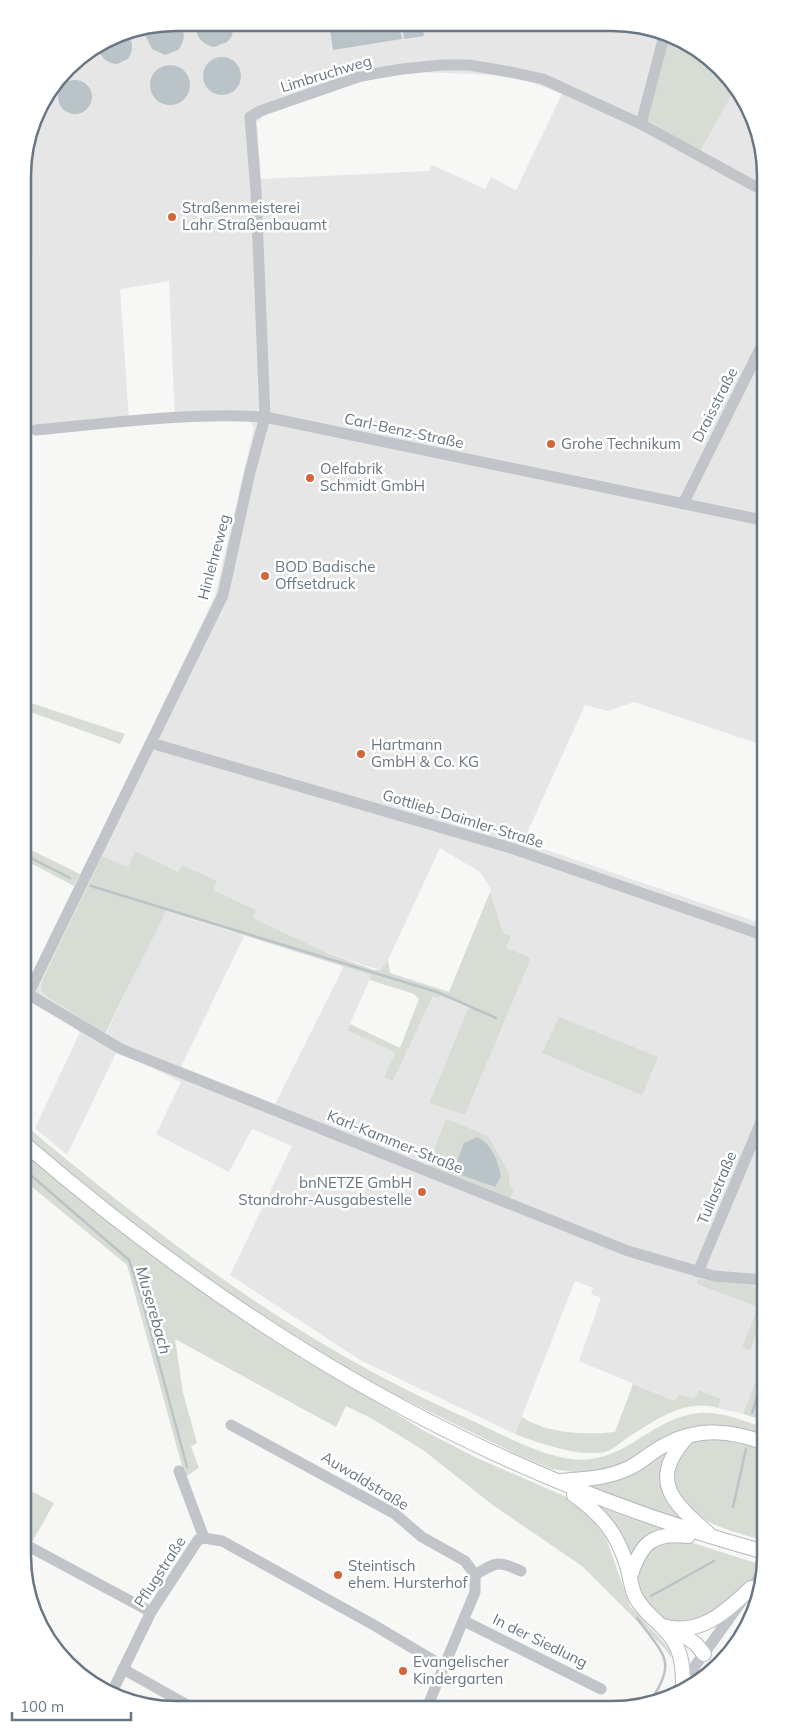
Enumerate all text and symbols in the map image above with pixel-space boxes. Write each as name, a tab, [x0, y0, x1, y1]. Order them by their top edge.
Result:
street label: Limbruchweg	[278, 51, 374, 96]
place label: Straßenmeisterei Lahr Straßenbauamt	[182, 198, 327, 234]
marker: Straßenmeisterei Lahr Straßenbauamt	[166, 211, 178, 223]
street label: Draisstraße	[688, 364, 741, 445]
street label: Carl-Benz-Straße	[343, 409, 466, 452]
place label: Grohe Technikum	[561, 434, 681, 453]
marker: Grohe Technikum	[545, 438, 557, 450]
place label: Oelfabrik Schmidt GmbH	[320, 459, 425, 495]
marker: Oelfabrik Schmidt GmbH	[304, 472, 316, 484]
street label: Hinlehreweg	[193, 512, 234, 602]
place label: BOD Badische Offsetdruck	[275, 557, 376, 593]
marker: BOD Badische Offsetdruck	[259, 570, 271, 582]
place label: Hartmann GmbH & Co. KG	[371, 735, 479, 771]
marker: Hartmann GmbH & Co. KG	[355, 748, 367, 760]
street label: Gottlieb-Daimler-Straße	[380, 785, 546, 852]
street label: Karl-Kammer-Straße	[325, 1106, 466, 1177]
street label: Tullastraße	[693, 1148, 740, 1227]
place label: bnNETZE GmbH Standrohr-Ausgabestelle	[238, 1173, 412, 1209]
marker: bnNETZE GmbH Standrohr-Ausgabestelle	[416, 1186, 428, 1198]
water label: Muserebach	[132, 1264, 176, 1356]
street label: Auwaldstraße	[318, 1447, 412, 1514]
street label: Pflugstraße	[130, 1533, 190, 1611]
place label: Steintisch ehem. Hursterhof	[348, 1556, 469, 1592]
marker: Steintisch ehem. Hursterhof	[332, 1569, 344, 1581]
street label: In der Siedlung	[490, 1609, 591, 1672]
place label: Evangelischer Kindergarten	[413, 1652, 509, 1688]
marker: Evangelischer Kindergarten	[397, 1665, 409, 1677]
scale bar	[12, 1690, 131, 1722]
text: 100 m	[20, 1697, 64, 1716]

